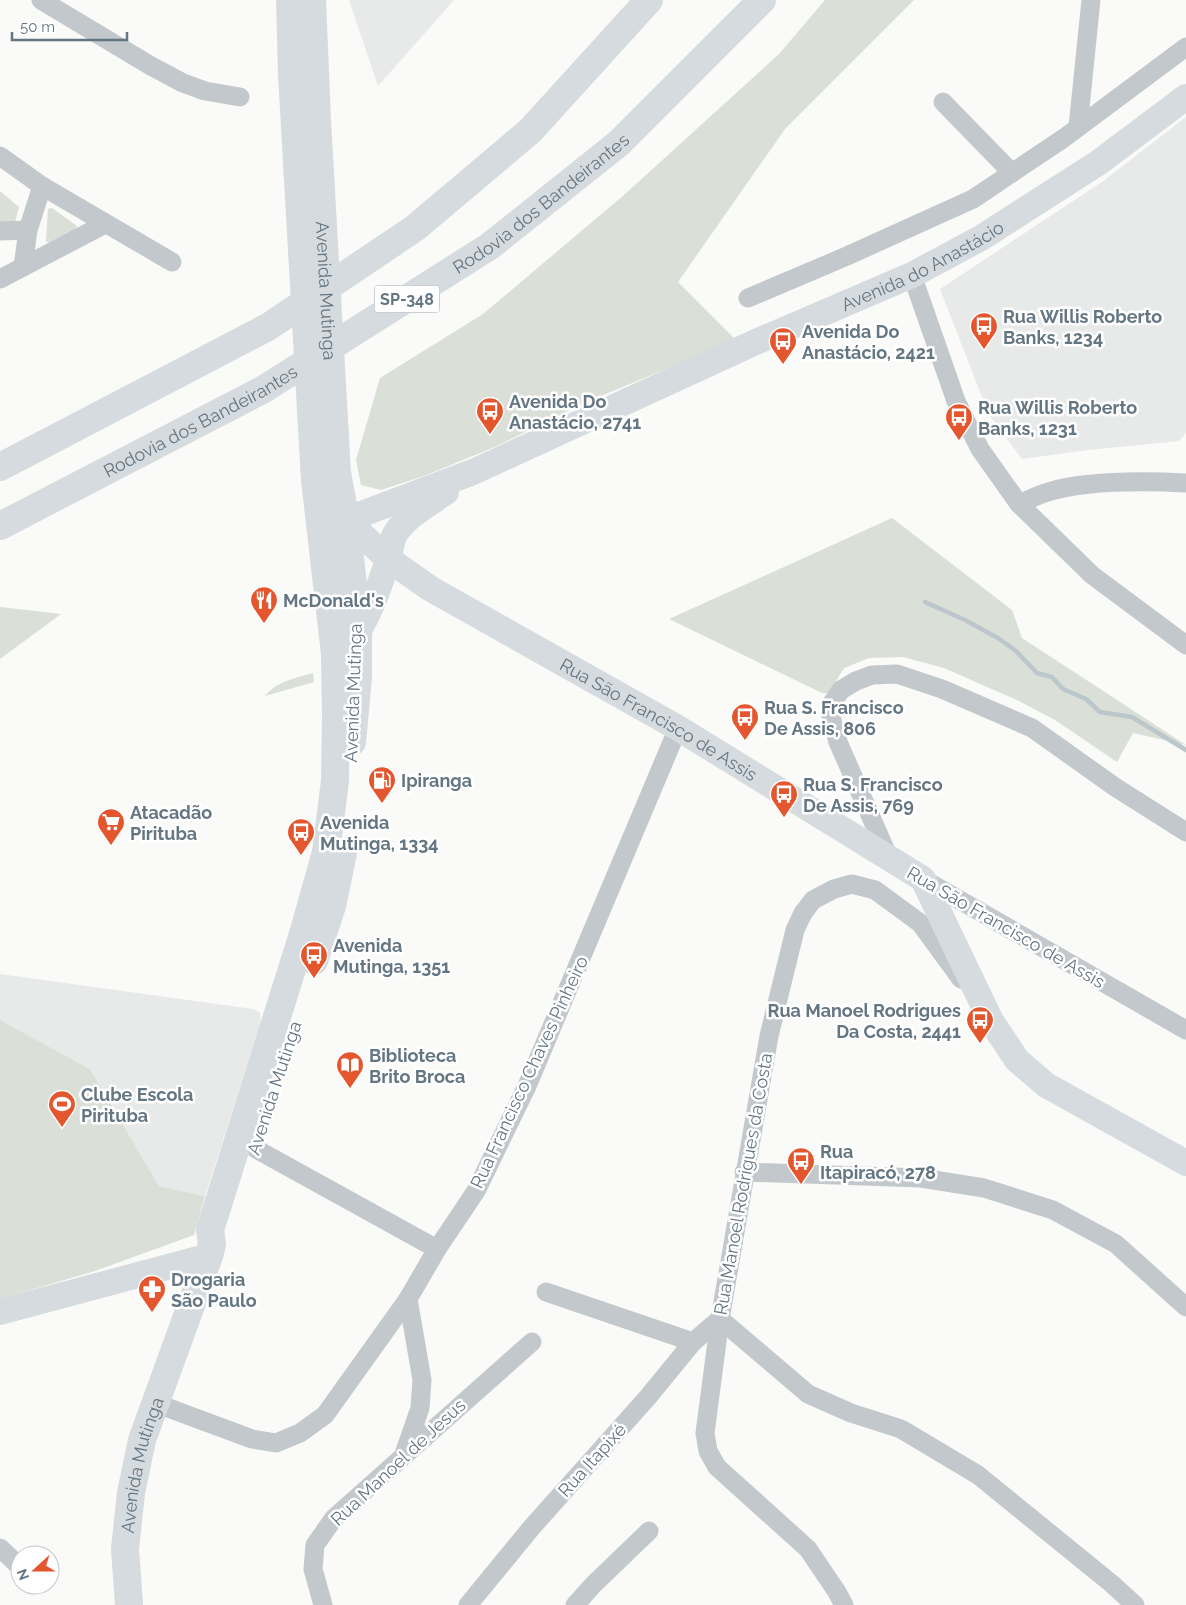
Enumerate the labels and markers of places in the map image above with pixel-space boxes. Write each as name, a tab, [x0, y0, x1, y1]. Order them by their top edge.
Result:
place label: Rua Willis Roberto Banks, 1234	[1003, 306, 1162, 348]
bus stop icon: Rua Willis Roberto Banks, 1234	[969, 311, 999, 350]
place label: Avenida Do Anastácio, 2421	[802, 321, 935, 363]
bus stop icon: Avenida Do Anastácio, 2421	[768, 326, 798, 365]
place label: Avenida Do Anastácio, 2741	[509, 391, 641, 433]
bus stop icon: Avenida Do Anastácio, 2741	[475, 396, 505, 435]
place label: Rua Willis Roberto Banks, 1231	[978, 397, 1137, 439]
bus stop icon: Rua Willis Roberto Banks, 1231	[944, 402, 974, 441]
restaurant icon: McDonald's	[249, 585, 279, 624]
place label: McDonald's	[283, 590, 384, 611]
place label: Rua S. Francisco De Assis, 806	[764, 697, 904, 739]
bus stop icon: Rua S. Francisco De Assis, 806	[730, 702, 760, 741]
fuel station icon: Ipiranga	[367, 765, 397, 804]
place label: Ipiranga	[401, 770, 472, 791]
place label: Rua S. Francisco De Assis, 769	[803, 774, 943, 816]
bus stop icon: Rua S. Francisco De Assis, 769	[769, 779, 799, 818]
place label: Atacadão Pirituba	[130, 802, 212, 844]
supermarket icon: Atacadão Pirituba	[96, 807, 126, 846]
place label: Avenida Mutinga, 1334	[320, 812, 439, 854]
bus stop icon: Avenida Mutinga, 1334	[286, 817, 316, 856]
place label: Avenida Mutinga, 1351	[333, 935, 450, 977]
bus stop icon: Avenida Mutinga, 1351	[299, 940, 329, 979]
place label: Rua Manoel Rodrigues Da Costa, 2441	[768, 1000, 961, 1042]
bus stop icon: Rua Manoel Rodrigues Da Costa, 2441	[965, 1005, 995, 1044]
place label: Biblioteca Brito Broca	[369, 1045, 465, 1087]
library icon: Biblioteca Brito Broca	[335, 1050, 365, 1089]
place label: Clube Escola Pirituba	[81, 1084, 193, 1126]
sports icon: Clube Escola Pirituba	[47, 1089, 77, 1128]
place label: Rua Itapiracó, 278	[820, 1141, 936, 1183]
bus stop icon: Rua Itapiracó, 278	[786, 1146, 816, 1185]
place label: Drogaria São Paulo	[171, 1269, 257, 1311]
pharmacy icon: Drogaria São Paulo	[137, 1274, 167, 1313]

